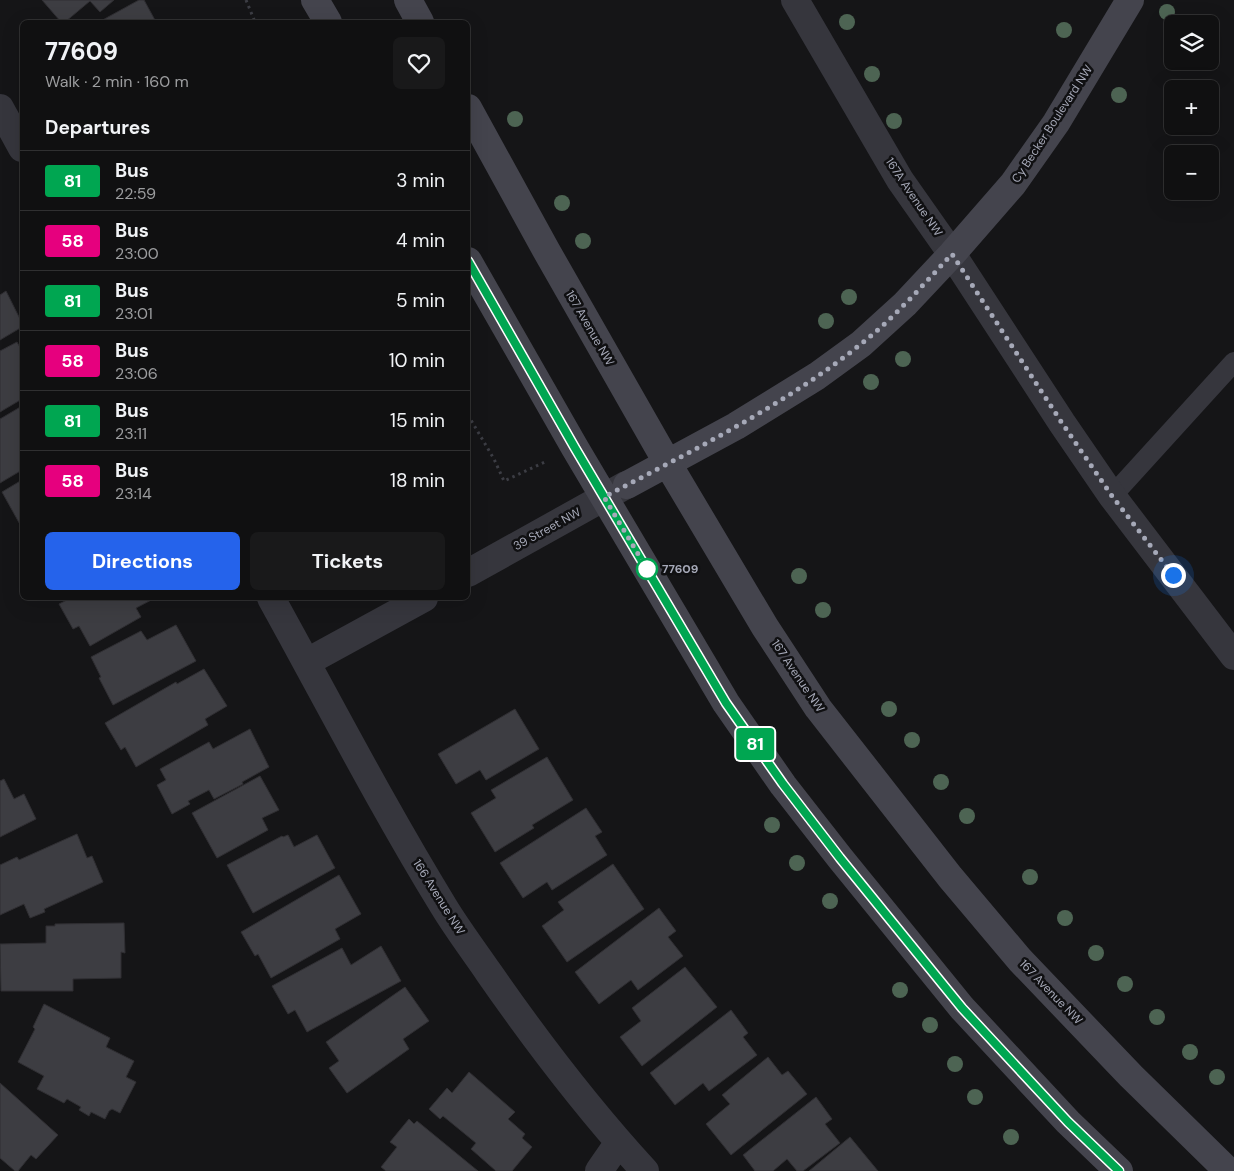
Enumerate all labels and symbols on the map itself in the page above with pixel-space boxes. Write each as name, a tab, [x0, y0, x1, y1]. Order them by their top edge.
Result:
street label: Cy Becker Boulevard NW	[1008, 62, 1096, 186]
street label: 167A Avenue NW	[882, 155, 946, 240]
street label: 167 Avenue NW	[562, 287, 618, 369]
street label: 39 Street NW	[511, 504, 584, 554]
marker: 77609	[636, 558, 658, 580]
place label: 77609	[662, 561, 699, 577]
your location	[1161, 563, 1186, 588]
street label: 167 Avenue NW	[768, 637, 828, 716]
line badge: 81	[732, 728, 778, 760]
street label: 166 Avenue NW	[409, 856, 469, 938]
street label: 167 Avenue NW	[1016, 956, 1086, 1028]

